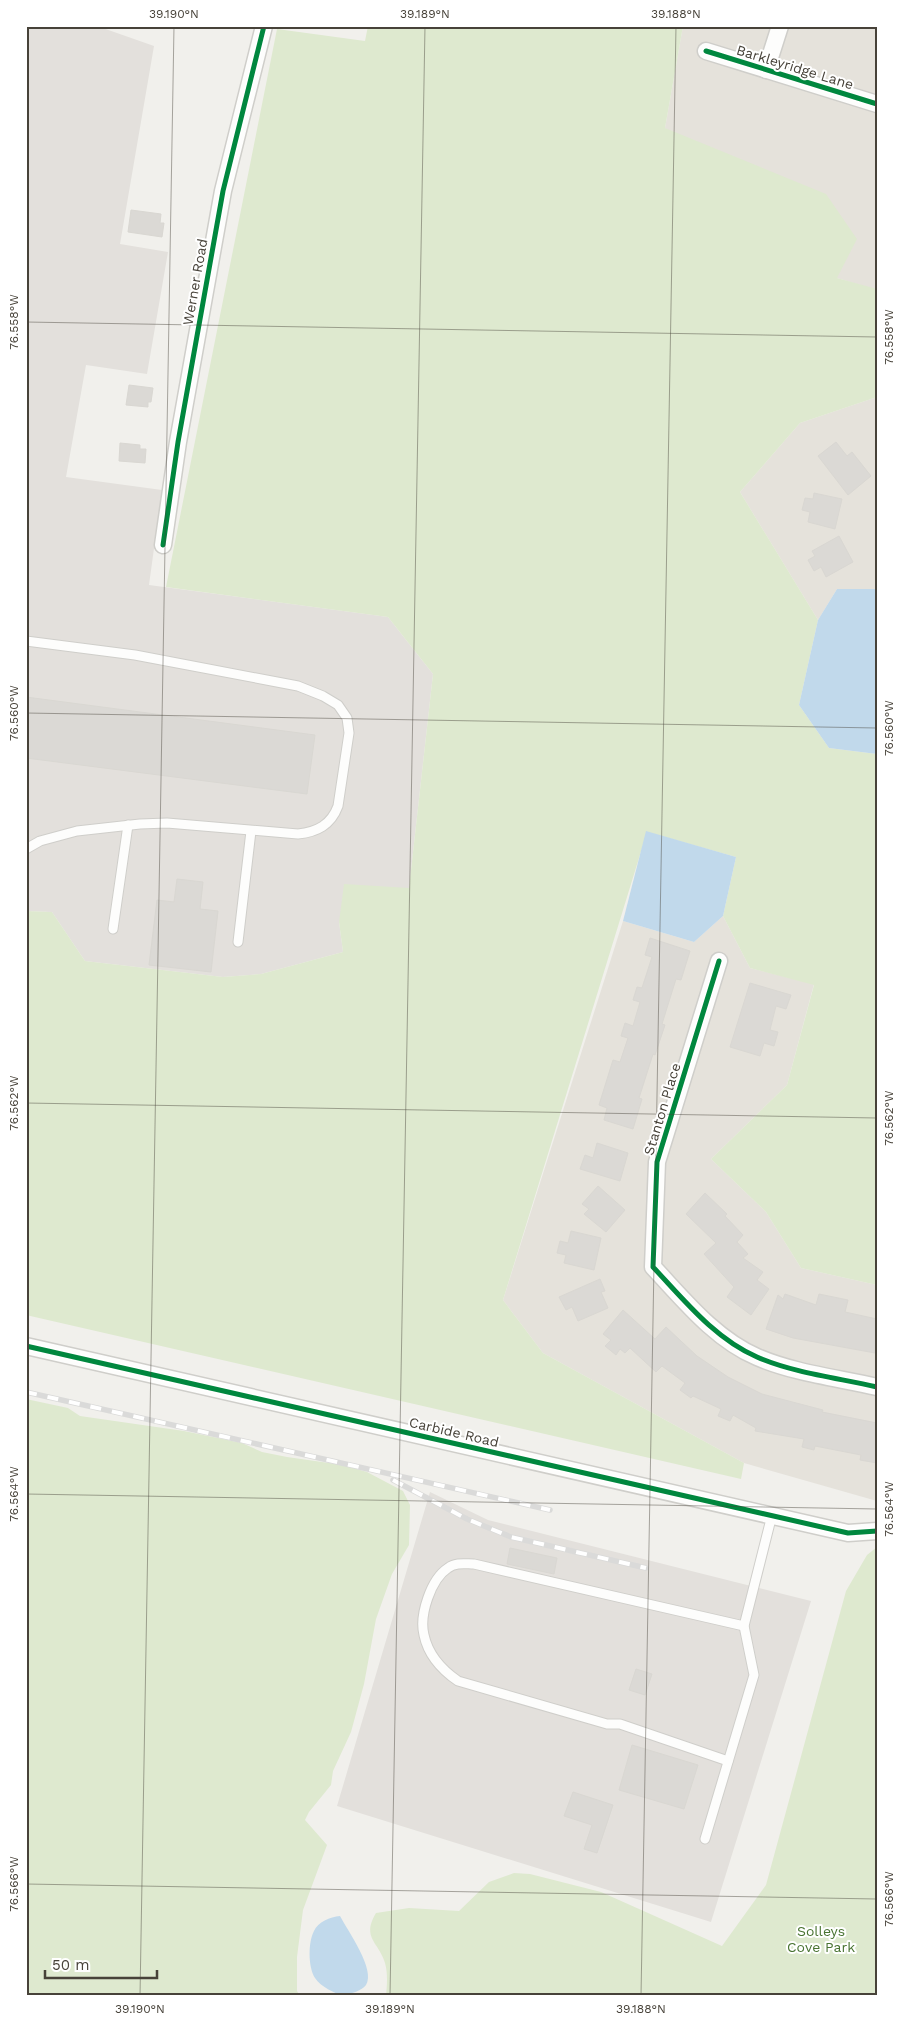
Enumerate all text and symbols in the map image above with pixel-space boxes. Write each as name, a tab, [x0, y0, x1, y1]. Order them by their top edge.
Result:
text: 39.190°N	[149, 7, 199, 21]
text: 39.189°N	[400, 7, 450, 21]
text: 39.188°N	[651, 7, 701, 21]
street label: Barkleyridge Lane	[735, 42, 855, 92]
street label: Werner Road	[179, 237, 211, 327]
text: 76.558°W	[7, 294, 21, 350]
text: 76.558°W	[882, 309, 896, 365]
text: 76.560°W	[7, 685, 21, 741]
text: 76.560°W	[882, 700, 896, 756]
street label: Stanton Place	[640, 1061, 684, 1157]
text: 76.562°W	[7, 1075, 21, 1131]
text: 76.562°W	[882, 1090, 896, 1146]
street label: Carbide Road	[408, 1414, 500, 1450]
text: 76.564°W	[7, 1466, 21, 1522]
text: 76.564°W	[882, 1481, 896, 1537]
text: 76.566°W	[7, 1856, 21, 1912]
text: 76.566°W	[882, 1871, 896, 1927]
park label: Solleys Cove Park	[787, 1923, 855, 1955]
scale bar	[45, 1947, 158, 1979]
text: 50 m	[52, 1956, 89, 1974]
text: 39.190°N	[115, 2002, 165, 2016]
text: 39.189°N	[365, 2002, 415, 2016]
text: 39.188°N	[616, 2002, 666, 2016]

